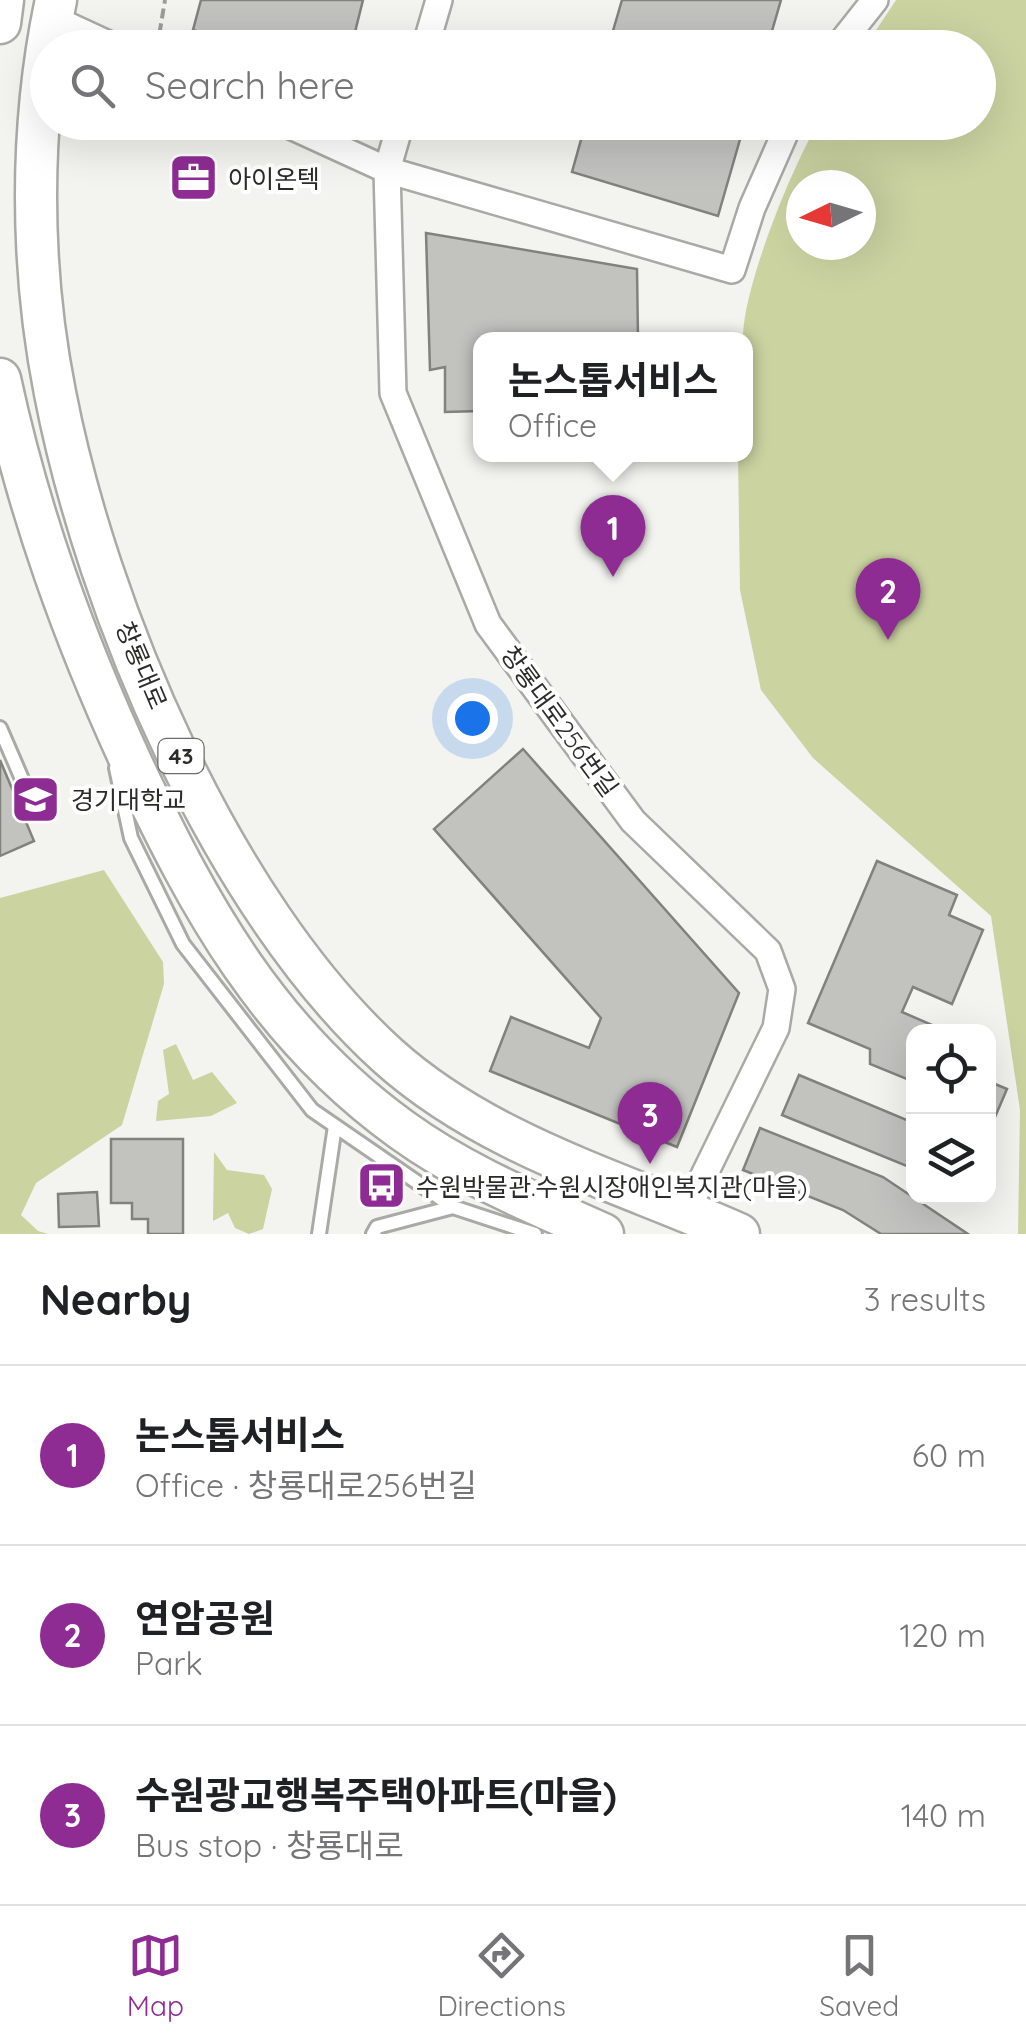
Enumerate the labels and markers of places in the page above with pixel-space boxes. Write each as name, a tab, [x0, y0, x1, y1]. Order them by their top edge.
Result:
office icon: 아이온텍	[167, 152, 219, 204]
place label: 아이온텍	[228, 163, 320, 194]
pin: 1	[580, 494, 646, 577]
pin: 2	[856, 558, 920, 640]
school or university icon: 경기대학교	[10, 773, 62, 825]
place label: 경기대학교	[71, 784, 186, 815]
pin: 3	[618, 1082, 682, 1164]
bus stop icon: 수원박물관.수원시장애인복지관(마을)	[355, 1160, 407, 1212]
place label: 수원박물관.수원시장애인복지관(마을)	[416, 1171, 807, 1202]

